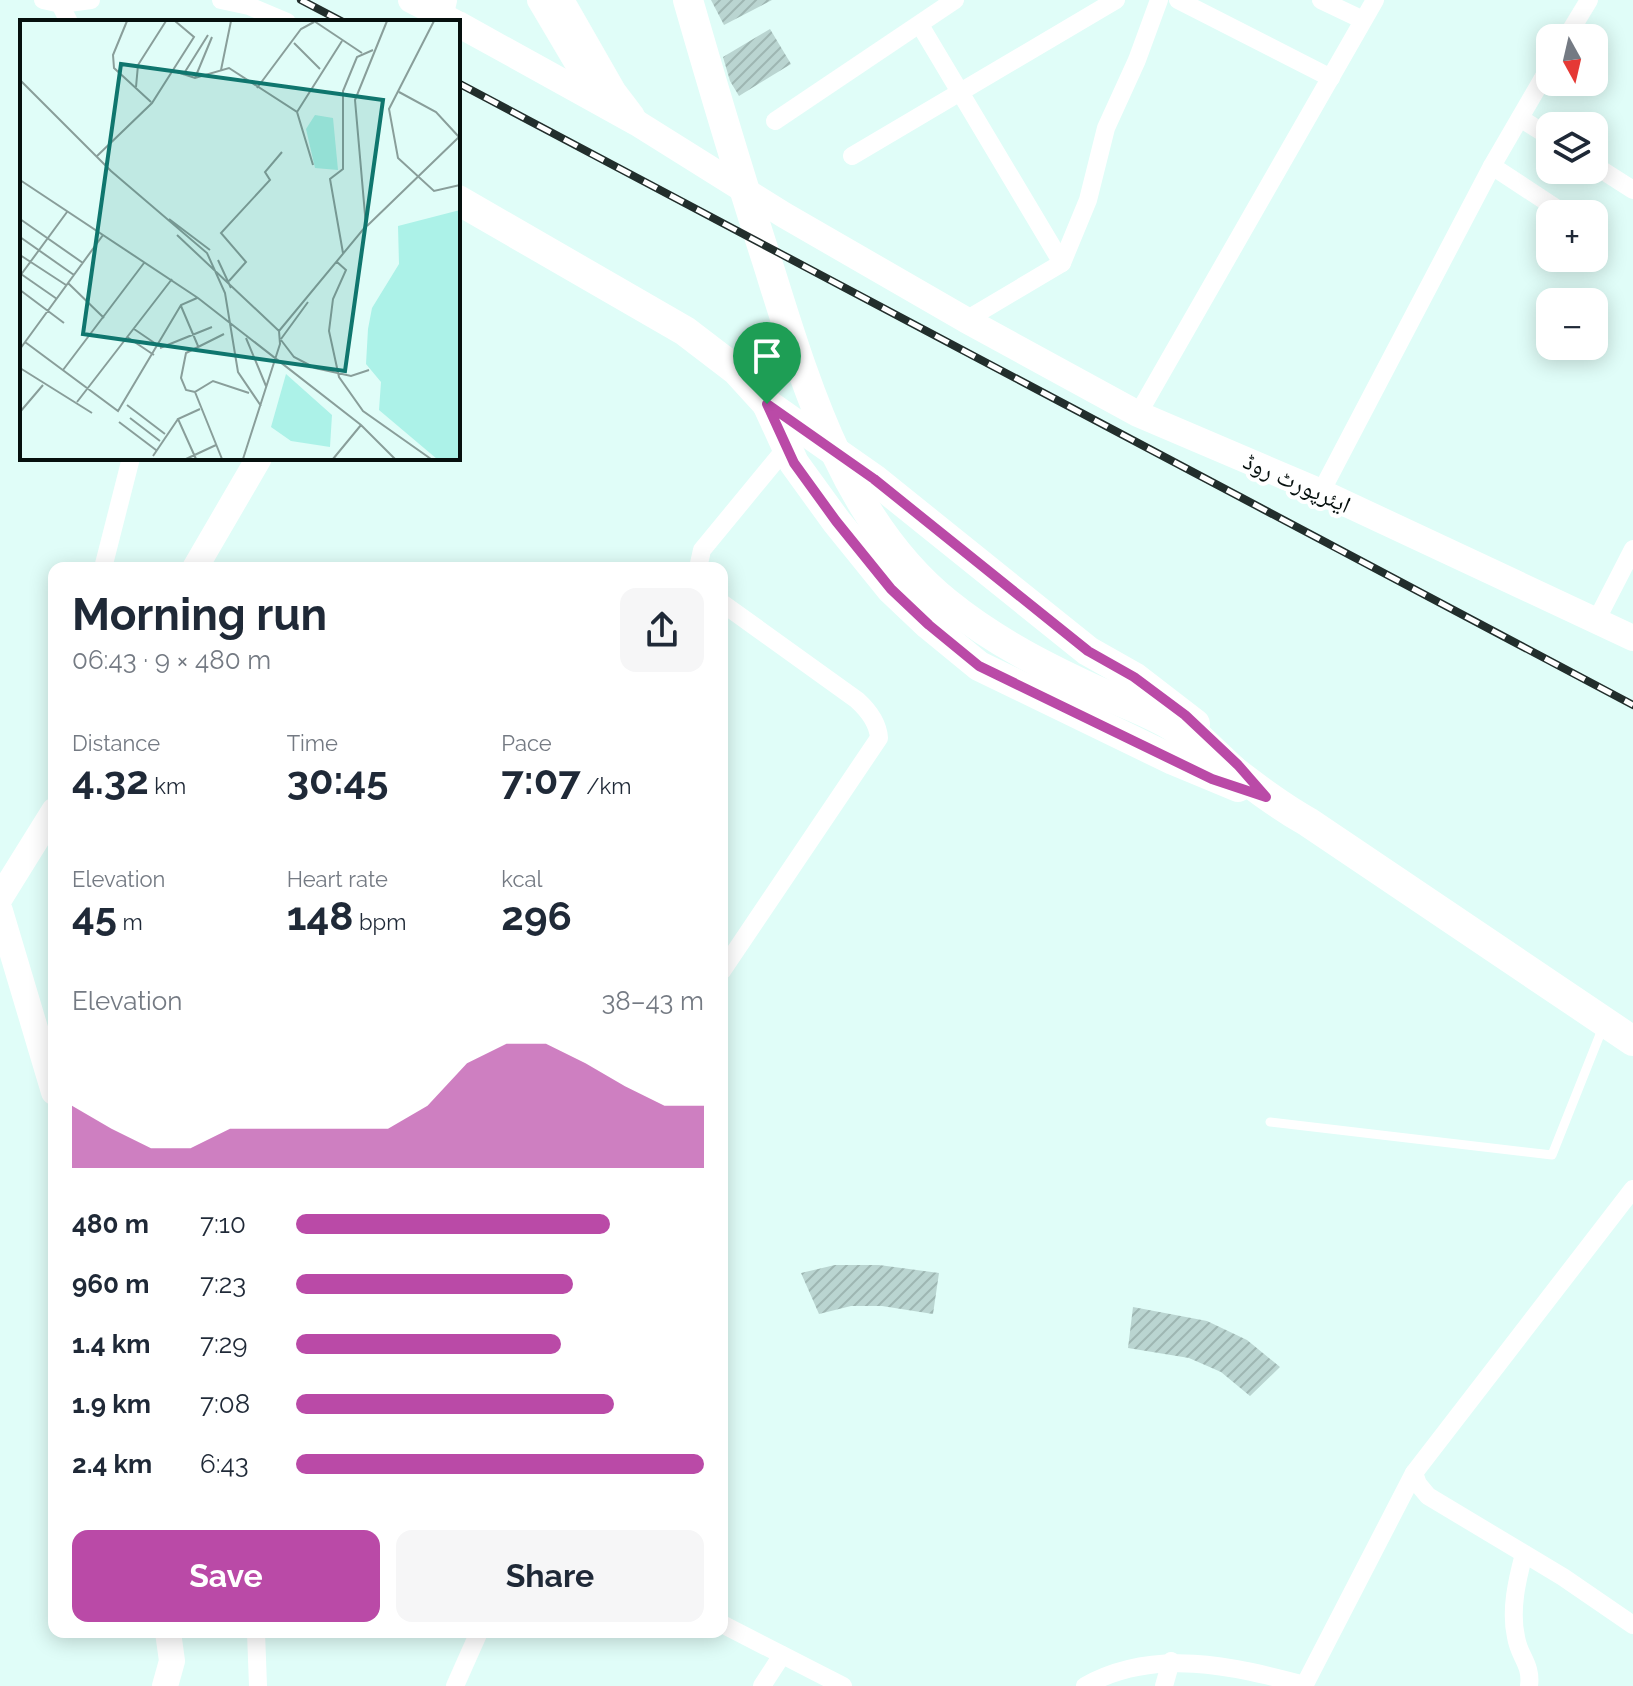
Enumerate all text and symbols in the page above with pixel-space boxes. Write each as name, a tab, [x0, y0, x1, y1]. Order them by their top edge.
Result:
inset map	[20, 20, 460, 460]
north arrow	[1536, 24, 1608, 96]
map controls	[1536, 24, 1608, 360]
button: layers	[1536, 112, 1608, 184]
button: +	[1536, 200, 1608, 272]
button: −	[1536, 288, 1608, 360]
pin	[733, 322, 801, 404]
icon: arrive	[745, 334, 789, 378]
street label: ایئرپورٹ روڈ	[1239, 446, 1355, 519]
button: share	[620, 588, 704, 672]
text: Morning run	[72, 589, 327, 640]
text: 06:43 · 9 × 480 m	[72, 645, 271, 675]
text: Distance	[72, 730, 160, 756]
text: Time	[287, 730, 338, 756]
text: Pace	[501, 730, 552, 756]
text: 4.32	[72, 756, 149, 803]
text: 30:45	[287, 756, 388, 803]
text: 7:07	[501, 756, 581, 803]
text: km	[149, 773, 186, 799]
text: /km	[581, 773, 631, 799]
text: Elevation	[72, 866, 165, 892]
text: Heart rate	[287, 866, 388, 892]
text: kcal	[501, 866, 542, 892]
text: 45	[72, 892, 117, 939]
text: 148	[287, 892, 353, 939]
text: 296	[501, 892, 572, 939]
text: m	[117, 909, 143, 935]
text: bpm	[353, 909, 406, 935]
text: Elevation	[72, 986, 182, 1016]
text: 38–43 m	[601, 986, 704, 1016]
text: 480 m	[72, 1209, 149, 1239]
text: 7:10	[200, 1209, 246, 1239]
text: 960 m	[72, 1269, 150, 1299]
text: 7:23	[200, 1269, 246, 1299]
text: 1.4 km	[72, 1329, 151, 1359]
text: 7:29	[200, 1329, 248, 1359]
text: 1.9 km	[72, 1389, 151, 1419]
text: 7:08	[200, 1389, 250, 1419]
text: 2.4 km	[72, 1449, 152, 1479]
text: 6:43	[200, 1449, 249, 1479]
button: Save	[72, 1530, 380, 1622]
button: Share	[396, 1530, 704, 1622]

